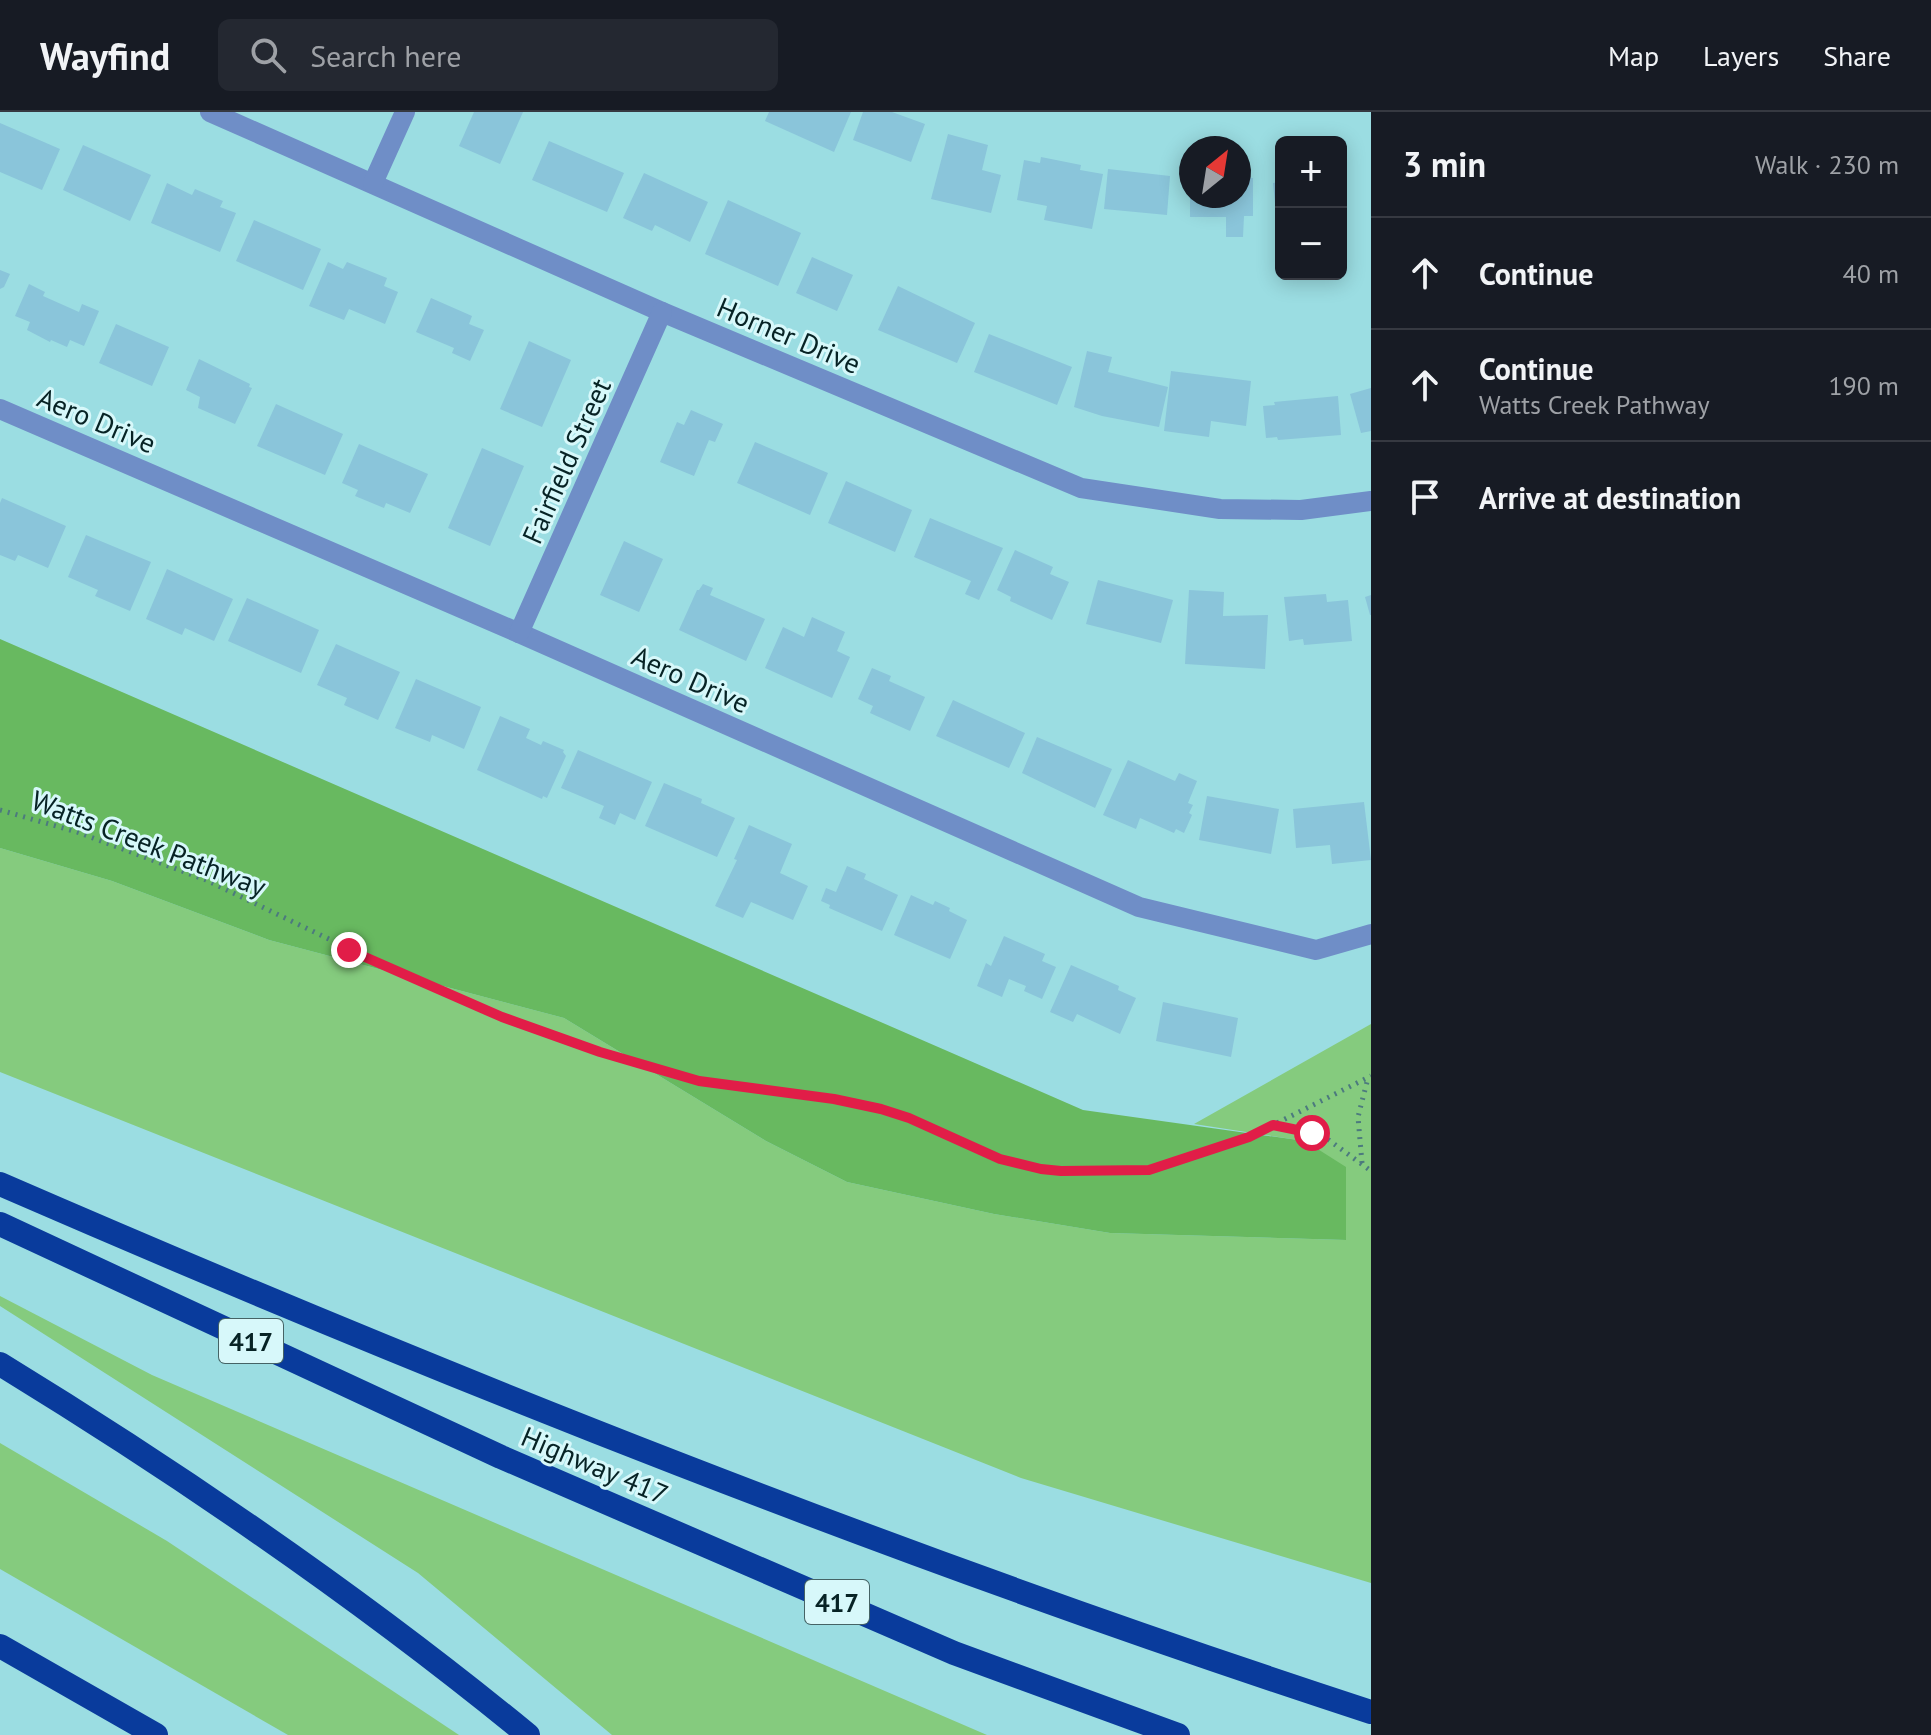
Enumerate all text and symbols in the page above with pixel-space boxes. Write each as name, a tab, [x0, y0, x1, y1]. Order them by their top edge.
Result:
search box	[218, 19, 778, 91]
text: Wayfind	[40, 31, 170, 80]
icon: search	[246, 33, 290, 77]
text: Search here	[310, 36, 461, 75]
text: Map	[1608, 37, 1659, 74]
text: Layers	[1703, 37, 1779, 74]
text: Share	[1823, 37, 1891, 74]
north arrow	[1179, 136, 1251, 208]
map controls	[1275, 136, 1347, 280]
button: +	[1275, 136, 1347, 208]
text: 3 min	[1403, 142, 1486, 186]
text: Walk · 230 m	[1755, 148, 1899, 181]
button: −	[1275, 208, 1347, 280]
icon: ahead	[1403, 251, 1447, 295]
text: Continue	[1479, 254, 1593, 293]
text: 40 m	[1843, 257, 1899, 290]
street label: Horner Drive	[712, 288, 866, 382]
text: Continue	[1479, 349, 1593, 388]
icon: ahead	[1403, 363, 1447, 407]
text: 190 m	[1828, 369, 1899, 402]
street label: Fairfield Street	[513, 372, 619, 549]
street label: Aero Drive	[32, 379, 162, 461]
text: Watts Creek Pathway	[1479, 388, 1710, 421]
icon: arrive	[1403, 475, 1447, 519]
text: Arrive at destination	[1479, 478, 1741, 517]
street label: Aero Drive	[626, 637, 756, 721]
street label: Watts Creek Pathway	[26, 781, 272, 905]
route end	[331, 932, 367, 968]
route start	[1294, 1115, 1330, 1151]
road number: 417	[219, 1319, 283, 1363]
street label: Highway 417	[516, 1417, 674, 1513]
road number: 417	[805, 1580, 869, 1624]

